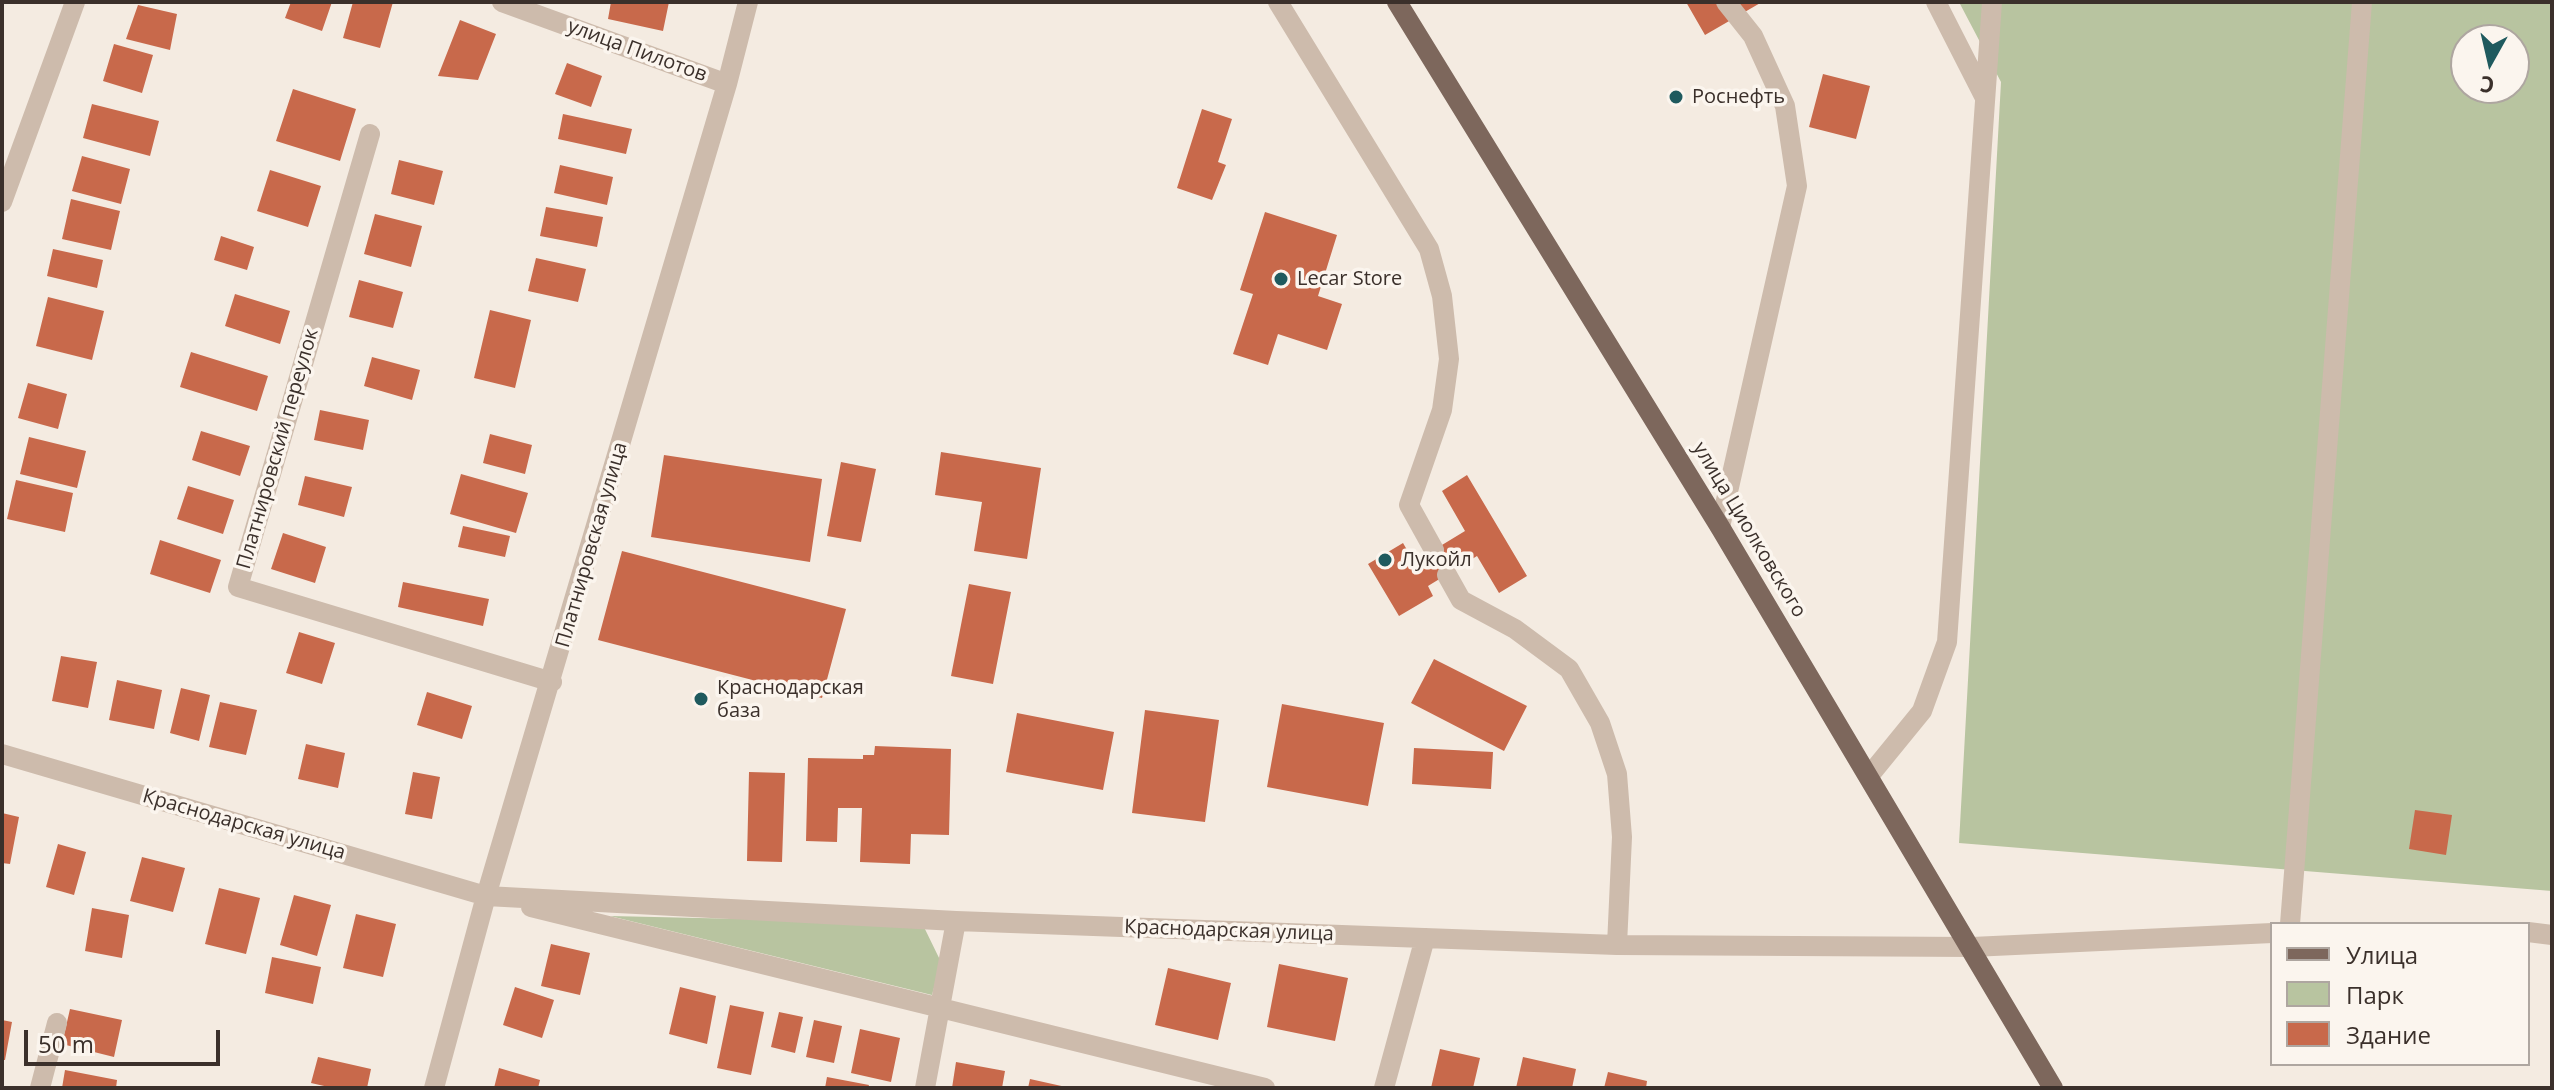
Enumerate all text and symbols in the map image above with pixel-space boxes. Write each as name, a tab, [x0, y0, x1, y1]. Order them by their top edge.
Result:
street label: улица Пилотов	[564, 15, 710, 87]
north arrow	[2450, 24, 2530, 104]
text: С	[2478, 70, 2496, 102]
place label: Роснефть	[1692, 85, 1785, 109]
marker: Роснефть	[1667, 88, 1685, 106]
place label: Lecar Store	[1297, 267, 1402, 291]
marker: Lecar Store	[1272, 270, 1290, 288]
street label: Платнировский переулок	[232, 326, 324, 572]
street label: улица Циолковского	[1687, 438, 1811, 622]
street label: Платнировская улица	[551, 439, 633, 651]
place label: Лукойл	[1401, 548, 1472, 572]
marker: Лукойл	[1376, 551, 1394, 569]
place label: Краснодарская база	[717, 676, 864, 723]
marker: Краснодарская база	[692, 690, 710, 708]
street label: Краснодарская улица	[140, 785, 348, 865]
street label: Краснодарская улица	[1124, 915, 1334, 947]
legend	[2270, 922, 2530, 1066]
text: Улица	[2346, 938, 2418, 971]
text: Парк	[2346, 978, 2404, 1011]
scale bar	[28, 1014, 224, 1064]
text: Здание	[2346, 1018, 2431, 1051]
text: 50 m	[38, 1027, 94, 1060]

